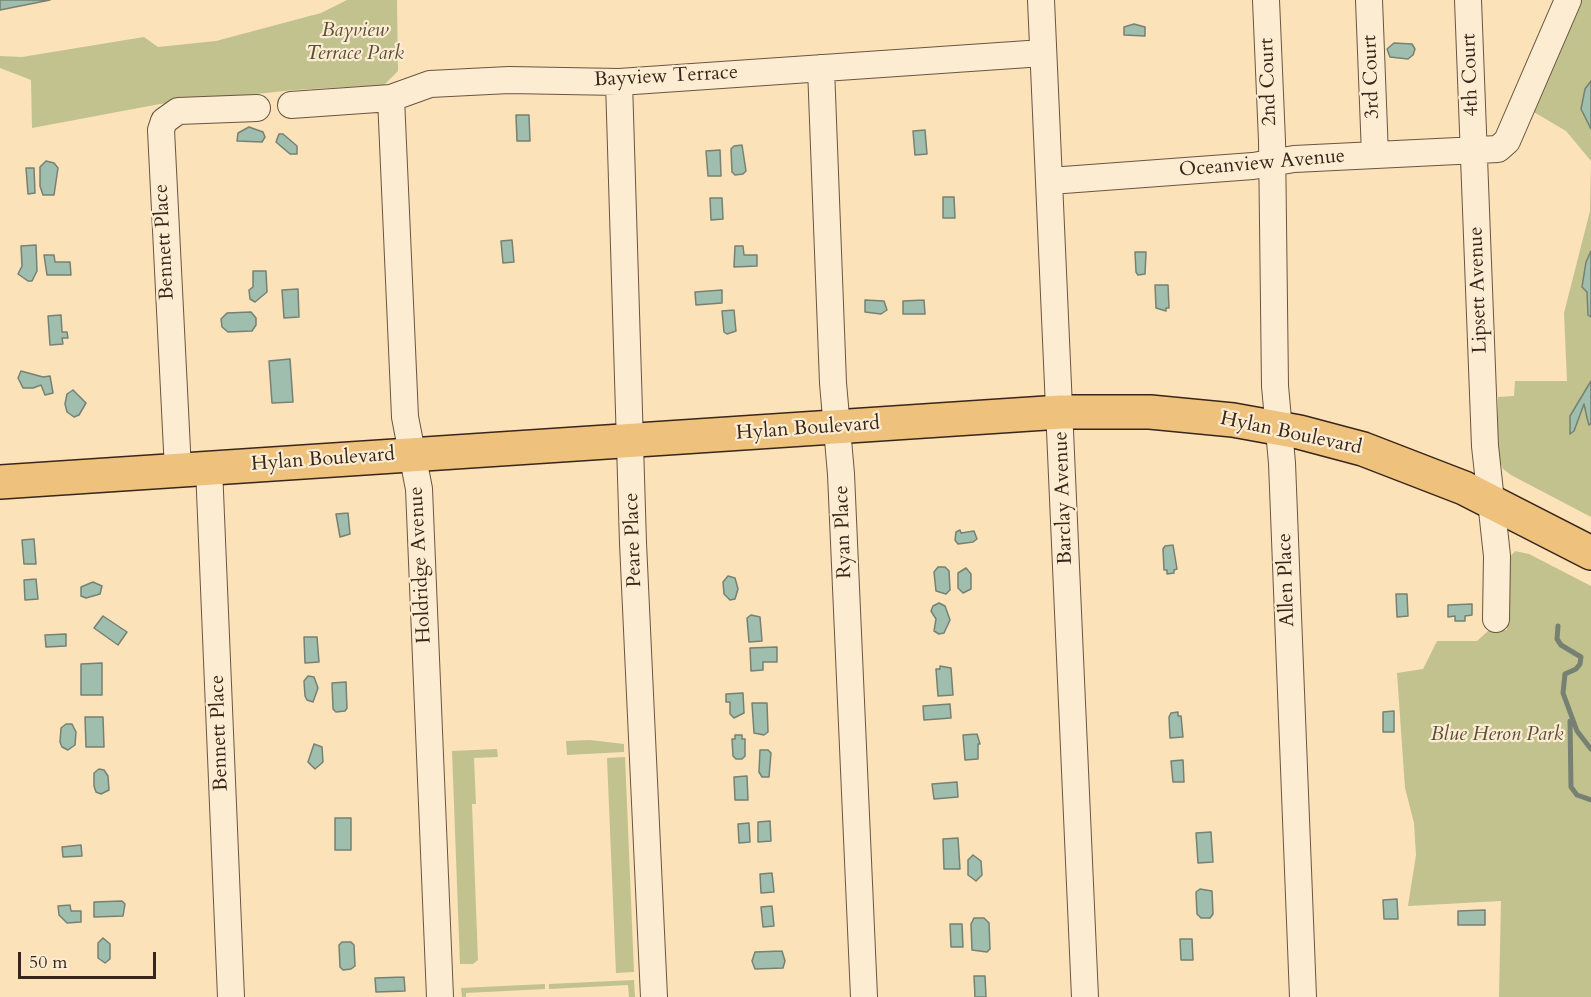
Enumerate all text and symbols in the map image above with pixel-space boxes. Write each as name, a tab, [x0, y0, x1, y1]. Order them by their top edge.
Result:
park label: Bayview Terrace Park	[306, 19, 404, 66]
street label: 4th Court	[1458, 33, 1484, 117]
street label: 3rd Court	[1359, 34, 1385, 120]
street label: 2nd Court	[1255, 37, 1283, 127]
street label: Bayview Terrace	[593, 61, 739, 93]
street label: Oceanview Avenue	[1178, 145, 1346, 183]
street label: Bennett Place	[150, 183, 180, 301]
street label: Lipsett Avenue	[1465, 226, 1493, 354]
street label: Hylan Boulevard	[1218, 407, 1364, 461]
street label: Hylan Boulevard	[735, 412, 881, 446]
street label: Barclay Avenue	[1050, 431, 1078, 565]
street label: Hylan Boulevard	[250, 443, 396, 477]
street label: Ryan Place	[830, 485, 858, 579]
street label: Holdridge Avenue	[405, 486, 437, 644]
street label: Peare Place	[620, 492, 648, 588]
street label: Allen Place	[1273, 533, 1301, 627]
street label: Bennett Place	[206, 674, 234, 792]
park label: Blue Heron Park	[1430, 723, 1564, 747]
scale bar	[21, 940, 159, 978]
text: 50 m	[29, 950, 68, 975]

